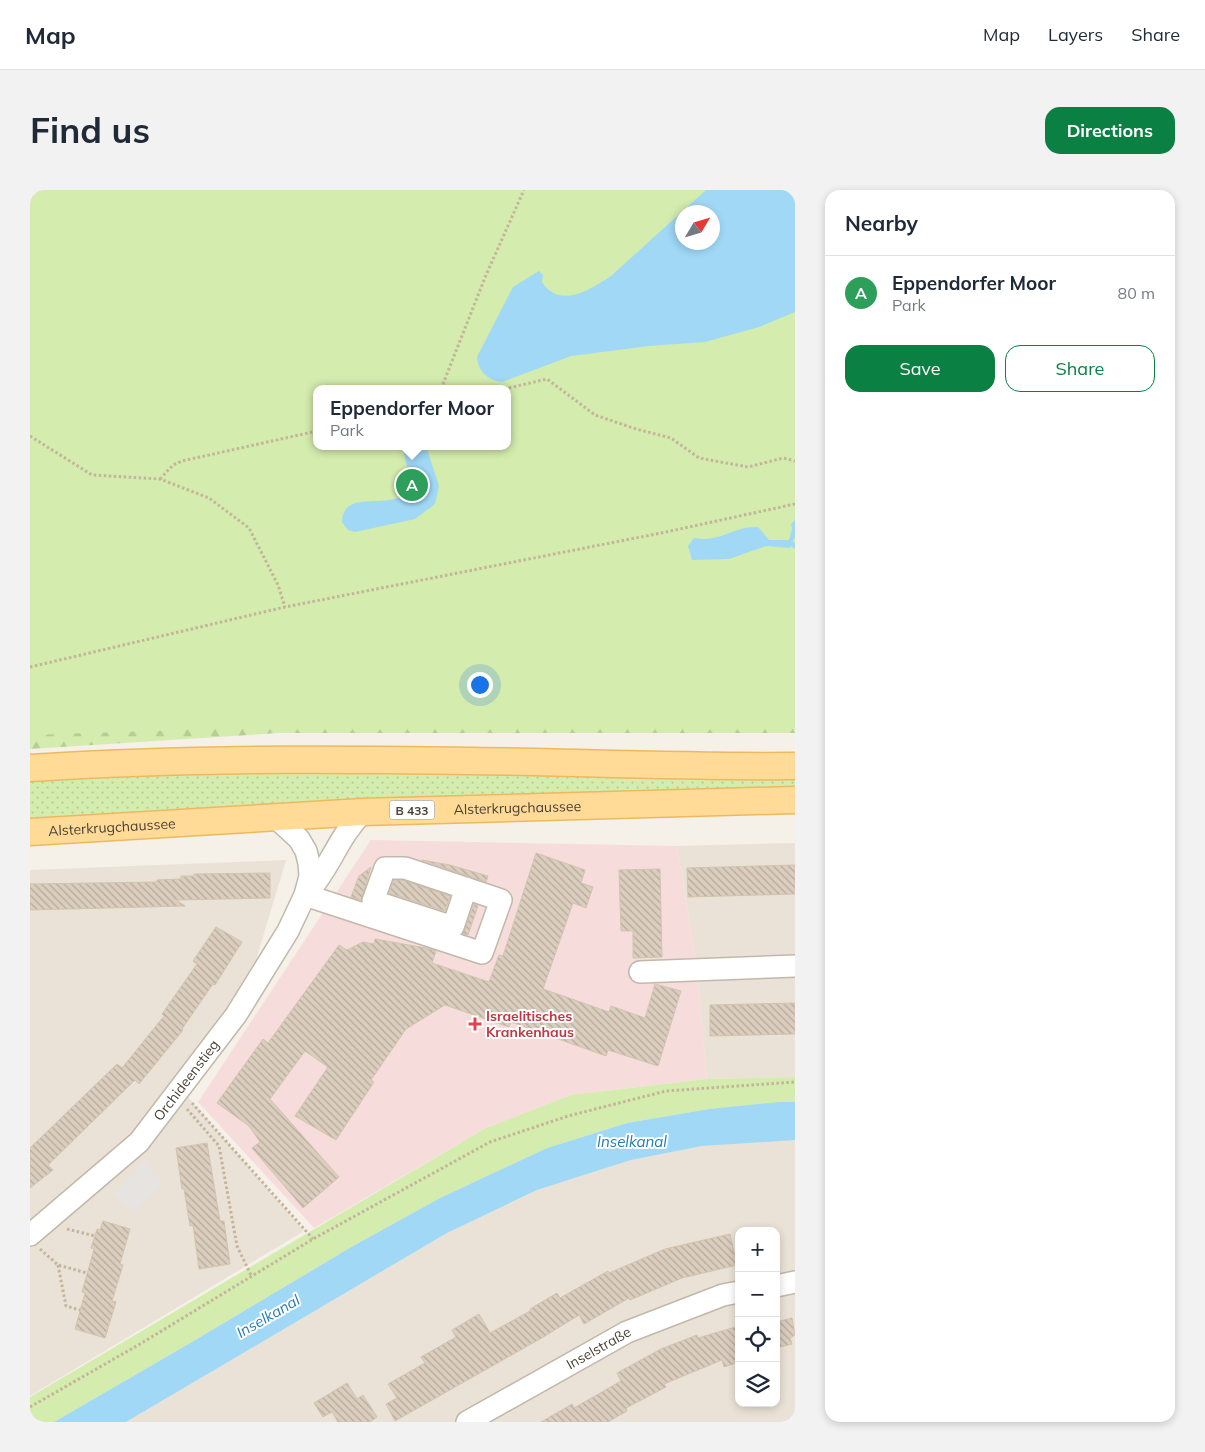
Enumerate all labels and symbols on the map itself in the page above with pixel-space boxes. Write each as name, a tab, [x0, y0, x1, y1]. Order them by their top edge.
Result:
north arrow	[675, 205, 720, 250]
pin: A	[396, 466, 428, 504]
your location	[467, 672, 493, 698]
street label: Alsterkrugchaussee	[453, 797, 581, 818]
road number: B 433	[390, 800, 434, 820]
street label: Alsterkrugchaussee	[48, 814, 176, 840]
place label: Israelitisches Krankenhaus	[486, 1007, 574, 1041]
marker: Israelitisches Krankenhaus	[468, 1017, 482, 1031]
street label: Orchideenstieg	[149, 1036, 223, 1124]
water label: Inselkanal	[597, 1132, 667, 1151]
water label: Inselkanal	[233, 1290, 303, 1342]
street label: Inselstraße	[563, 1323, 634, 1373]

